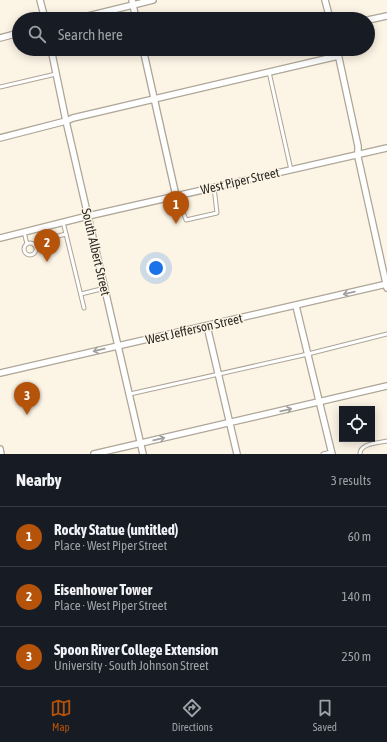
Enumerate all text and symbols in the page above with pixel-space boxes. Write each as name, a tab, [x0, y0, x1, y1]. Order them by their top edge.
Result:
search box	[12, 12, 375, 56]
icon: search	[26, 23, 48, 45]
text: Search here	[58, 26, 123, 43]
street label: West Piper Street	[199, 165, 281, 197]
pin: 1	[163, 191, 189, 224]
street label: South Albert Street	[79, 207, 113, 297]
pin: 2	[34, 229, 60, 262]
your location	[146, 258, 166, 278]
one-way arrow	[343, 290, 356, 298]
street label: West Jefferson Street	[144, 310, 244, 347]
one-way arrow	[93, 347, 106, 355]
pin: 3	[14, 382, 40, 415]
one-way arrow	[279, 405, 292, 413]
map controls	[339, 406, 375, 442]
button: locate	[339, 406, 375, 442]
one-way arrow	[152, 434, 165, 442]
text: Nearby	[16, 470, 62, 490]
text: 3 results	[331, 473, 371, 488]
text: Rocky Statue (untitled)	[54, 521, 178, 538]
text: 1	[26, 529, 32, 544]
text: 60 m	[348, 529, 371, 544]
text: Place · West Piper Street	[54, 538, 167, 553]
text: Eisenhower Tower	[54, 581, 152, 598]
text: 2	[26, 589, 32, 604]
text: 140 m	[342, 589, 371, 604]
text: Place · West Piper Street	[54, 598, 167, 613]
text: Spoon River College Extension	[54, 641, 218, 658]
text: 3	[26, 649, 32, 664]
text: 250 m	[342, 649, 371, 664]
text: University · South Johnson Street	[54, 658, 209, 673]
tab: Map	[50, 697, 72, 733]
tab: Directions	[172, 697, 213, 733]
tab: Saved	[313, 697, 337, 733]

